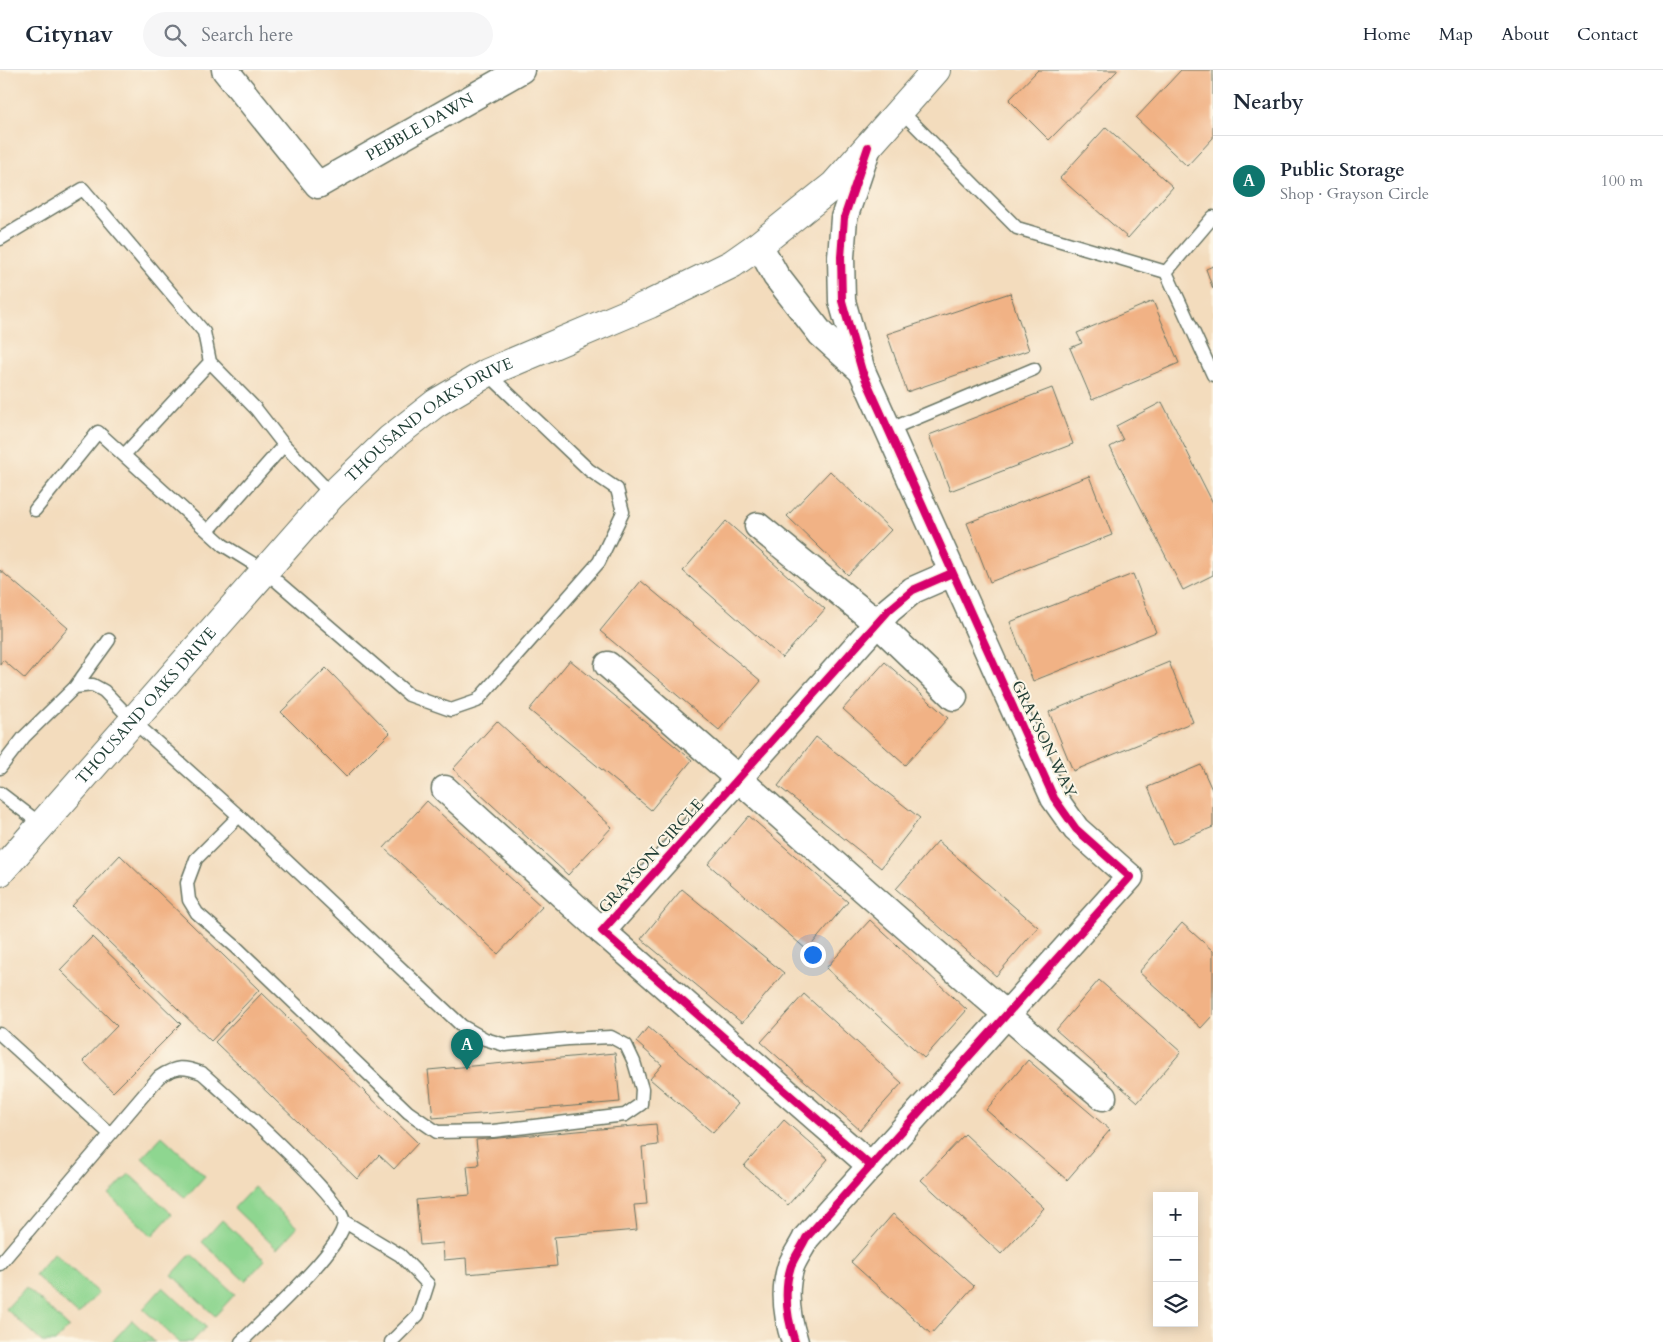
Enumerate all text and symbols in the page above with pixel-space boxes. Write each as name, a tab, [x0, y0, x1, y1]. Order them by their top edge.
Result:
search box	[143, 12, 493, 57]
text: Citynav	[25, 18, 113, 51]
icon: search	[161, 21, 189, 49]
text: Search here	[201, 22, 293, 48]
text: Home	[1363, 22, 1411, 47]
text: Map	[1439, 22, 1473, 47]
text: About	[1501, 22, 1549, 47]
text: Contact	[1577, 22, 1638, 47]
street label: PEBBLE DAWN	[362, 88, 478, 167]
text: Nearby	[1233, 88, 1304, 117]
text: Public Storage	[1280, 157, 1405, 183]
text: A	[1243, 170, 1255, 192]
text: 100 m	[1601, 170, 1643, 192]
text: Shop · Grayson Circle	[1280, 183, 1429, 205]
street label: THOUSAND OAKS DRIVE	[340, 352, 516, 488]
street label: THOUSAND OAKS DRIVE	[71, 623, 221, 790]
street label: GRAYSON WAY	[1006, 677, 1082, 801]
street label: GRAYSON CIRCLE	[594, 794, 709, 918]
your location	[800, 942, 826, 968]
pin: A	[451, 1029, 483, 1070]
map controls	[1153, 1192, 1198, 1327]
button: +	[1153, 1192, 1198, 1237]
button: −	[1153, 1237, 1198, 1282]
button: layers	[1153, 1282, 1198, 1327]

